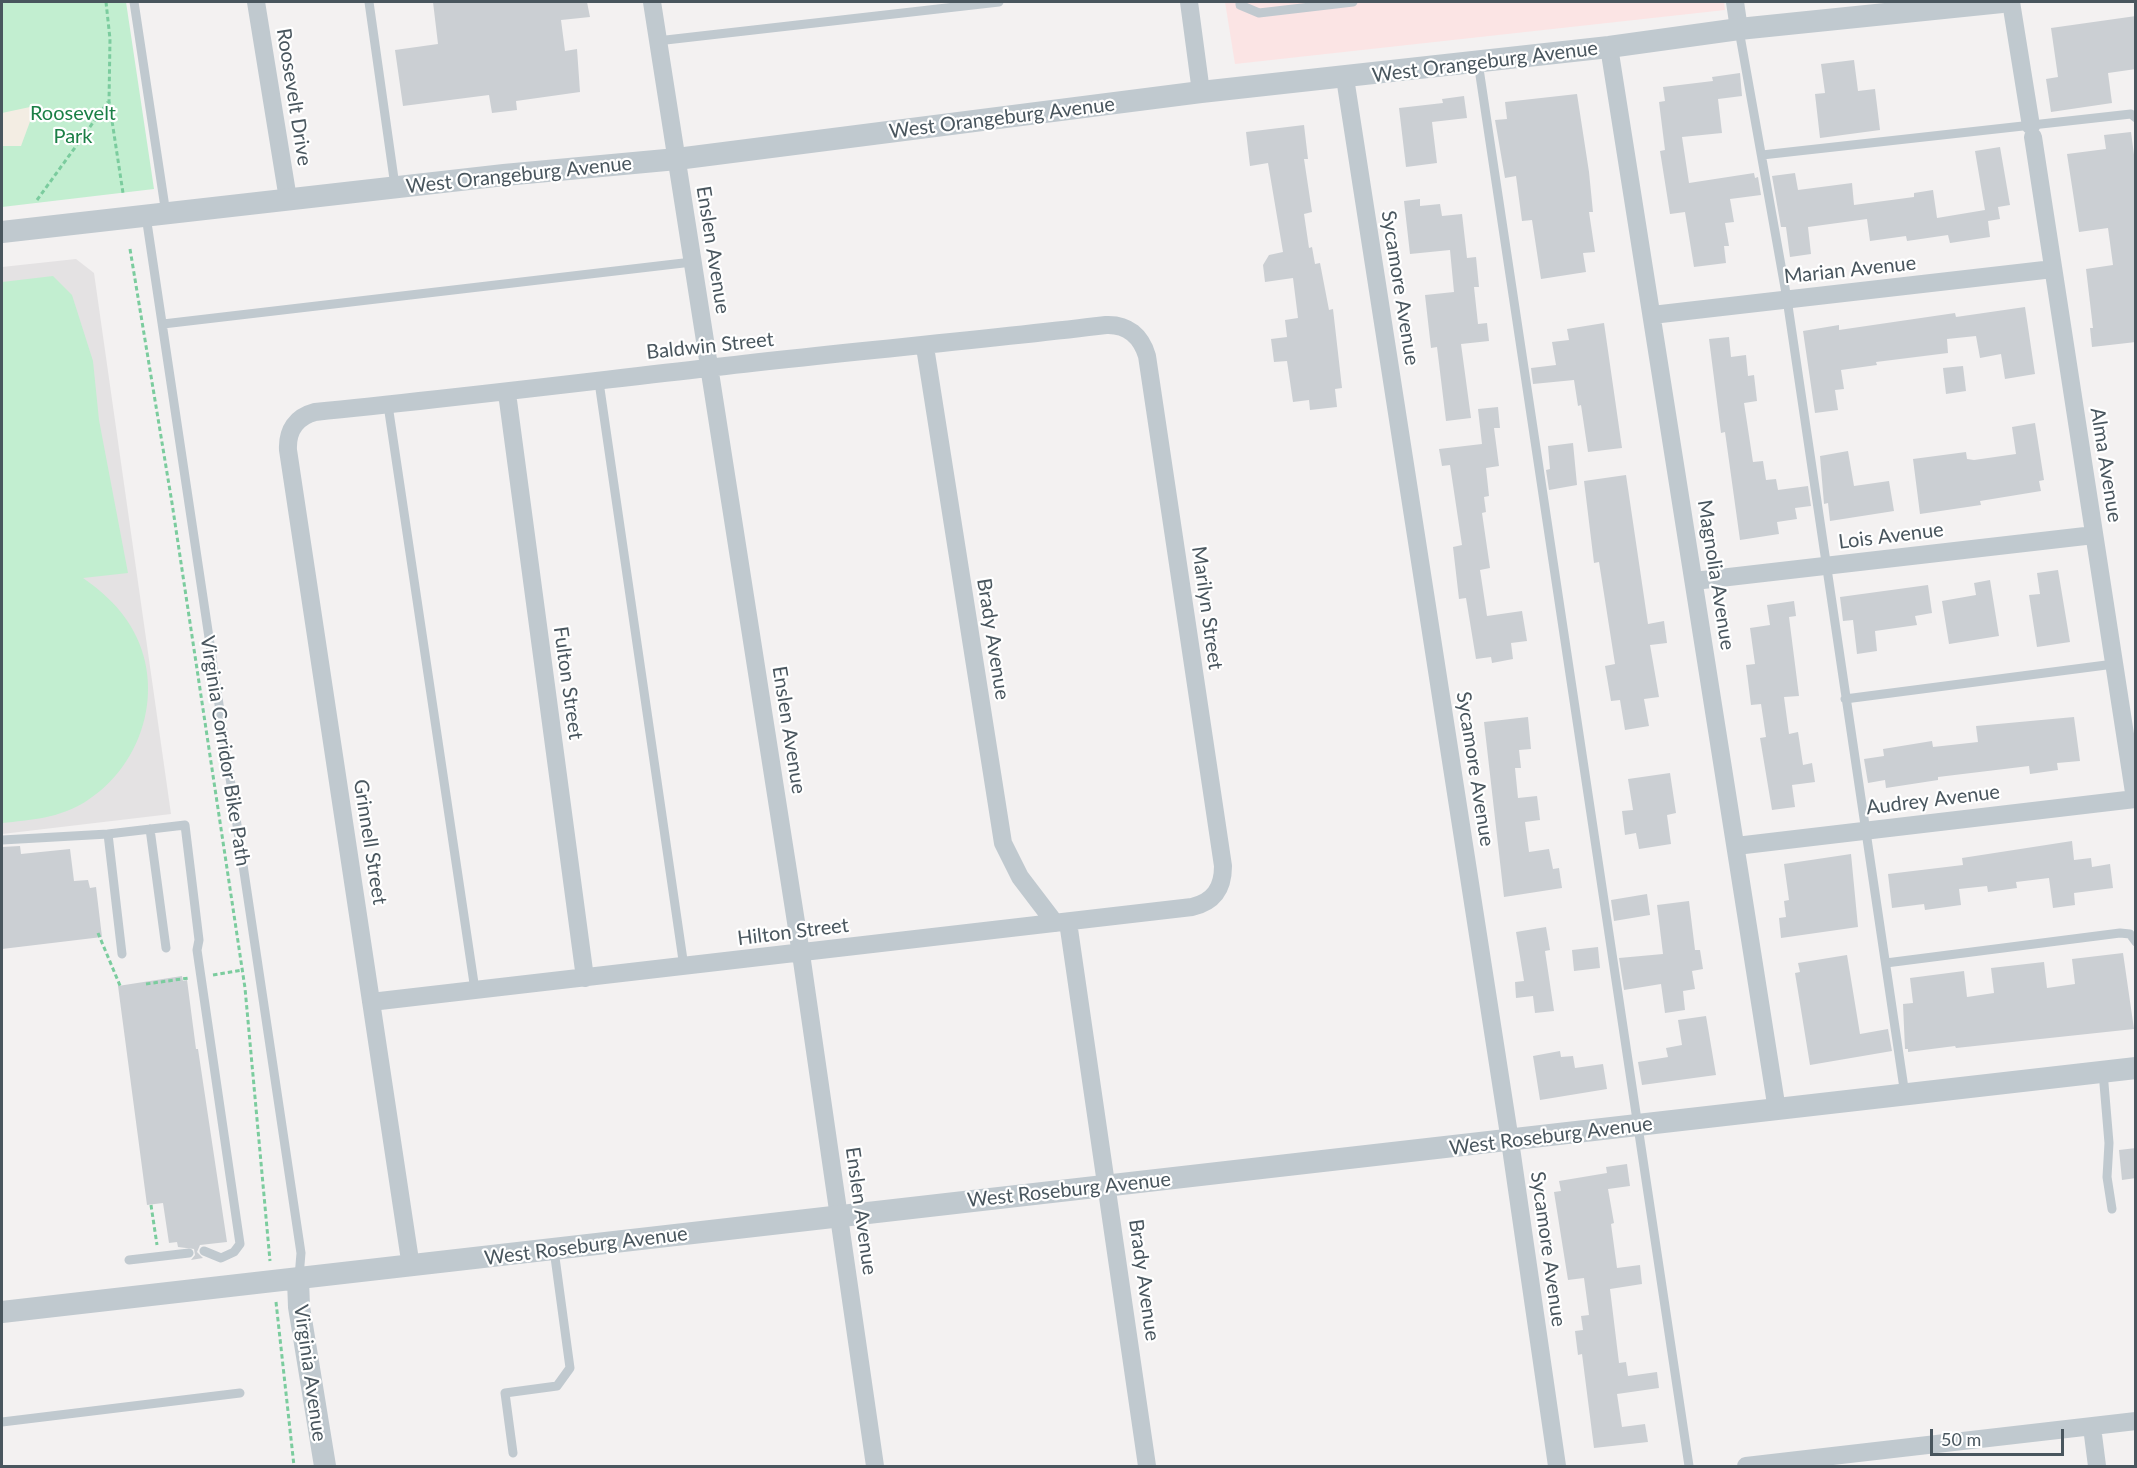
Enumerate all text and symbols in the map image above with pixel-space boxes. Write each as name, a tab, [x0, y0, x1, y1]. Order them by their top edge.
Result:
street label: Roosevelt Drive	[271, 27, 317, 167]
street label: West Orangeburg Avenue	[1371, 36, 1599, 88]
street label: West Orangeburg Avenue	[888, 92, 1116, 144]
park label: Roosevelt Park	[30, 102, 116, 149]
street label: West Orangeburg Avenue	[405, 151, 633, 199]
street label: Enslen Avenue	[691, 184, 735, 316]
street label: Sycamore Avenue	[1376, 209, 1424, 367]
street label: Marian Avenue	[1783, 251, 1917, 289]
street label: Baldwin Street	[645, 327, 775, 365]
street label: Alma Avenue	[2085, 406, 2127, 524]
street label: Magnolia Avenue	[1692, 498, 1740, 652]
street label: Lois Avenue	[1837, 518, 1945, 554]
street label: Marilyn Street	[1186, 545, 1228, 671]
street label: Brady Avenue	[972, 577, 1014, 701]
street label: Fulton Street	[548, 625, 588, 741]
street label: Virginia Corridor Bike Path	[195, 634, 255, 868]
street label: Enslen Avenue	[767, 664, 811, 796]
street label: Sycamore Avenue	[1451, 690, 1499, 848]
street label: Grinnell Street	[348, 778, 392, 906]
street label: Audrey Avenue	[1865, 780, 2001, 820]
street label: Hilton Street	[736, 913, 850, 951]
street label: West Roseburg Avenue	[1448, 1112, 1654, 1160]
street label: Enslen Avenue	[840, 1146, 882, 1276]
street label: West Roseburg Avenue	[966, 1167, 1172, 1213]
street label: Sycamore Avenue	[1525, 1170, 1571, 1328]
street label: Brady Avenue	[1124, 1218, 1164, 1342]
street label: West Roseburg Avenue	[483, 1222, 689, 1270]
street label: Virginia Avenue	[289, 1303, 331, 1443]
scale bar	[1933, 1417, 2066, 1455]
text: 50 m	[1941, 1428, 1981, 1450]

